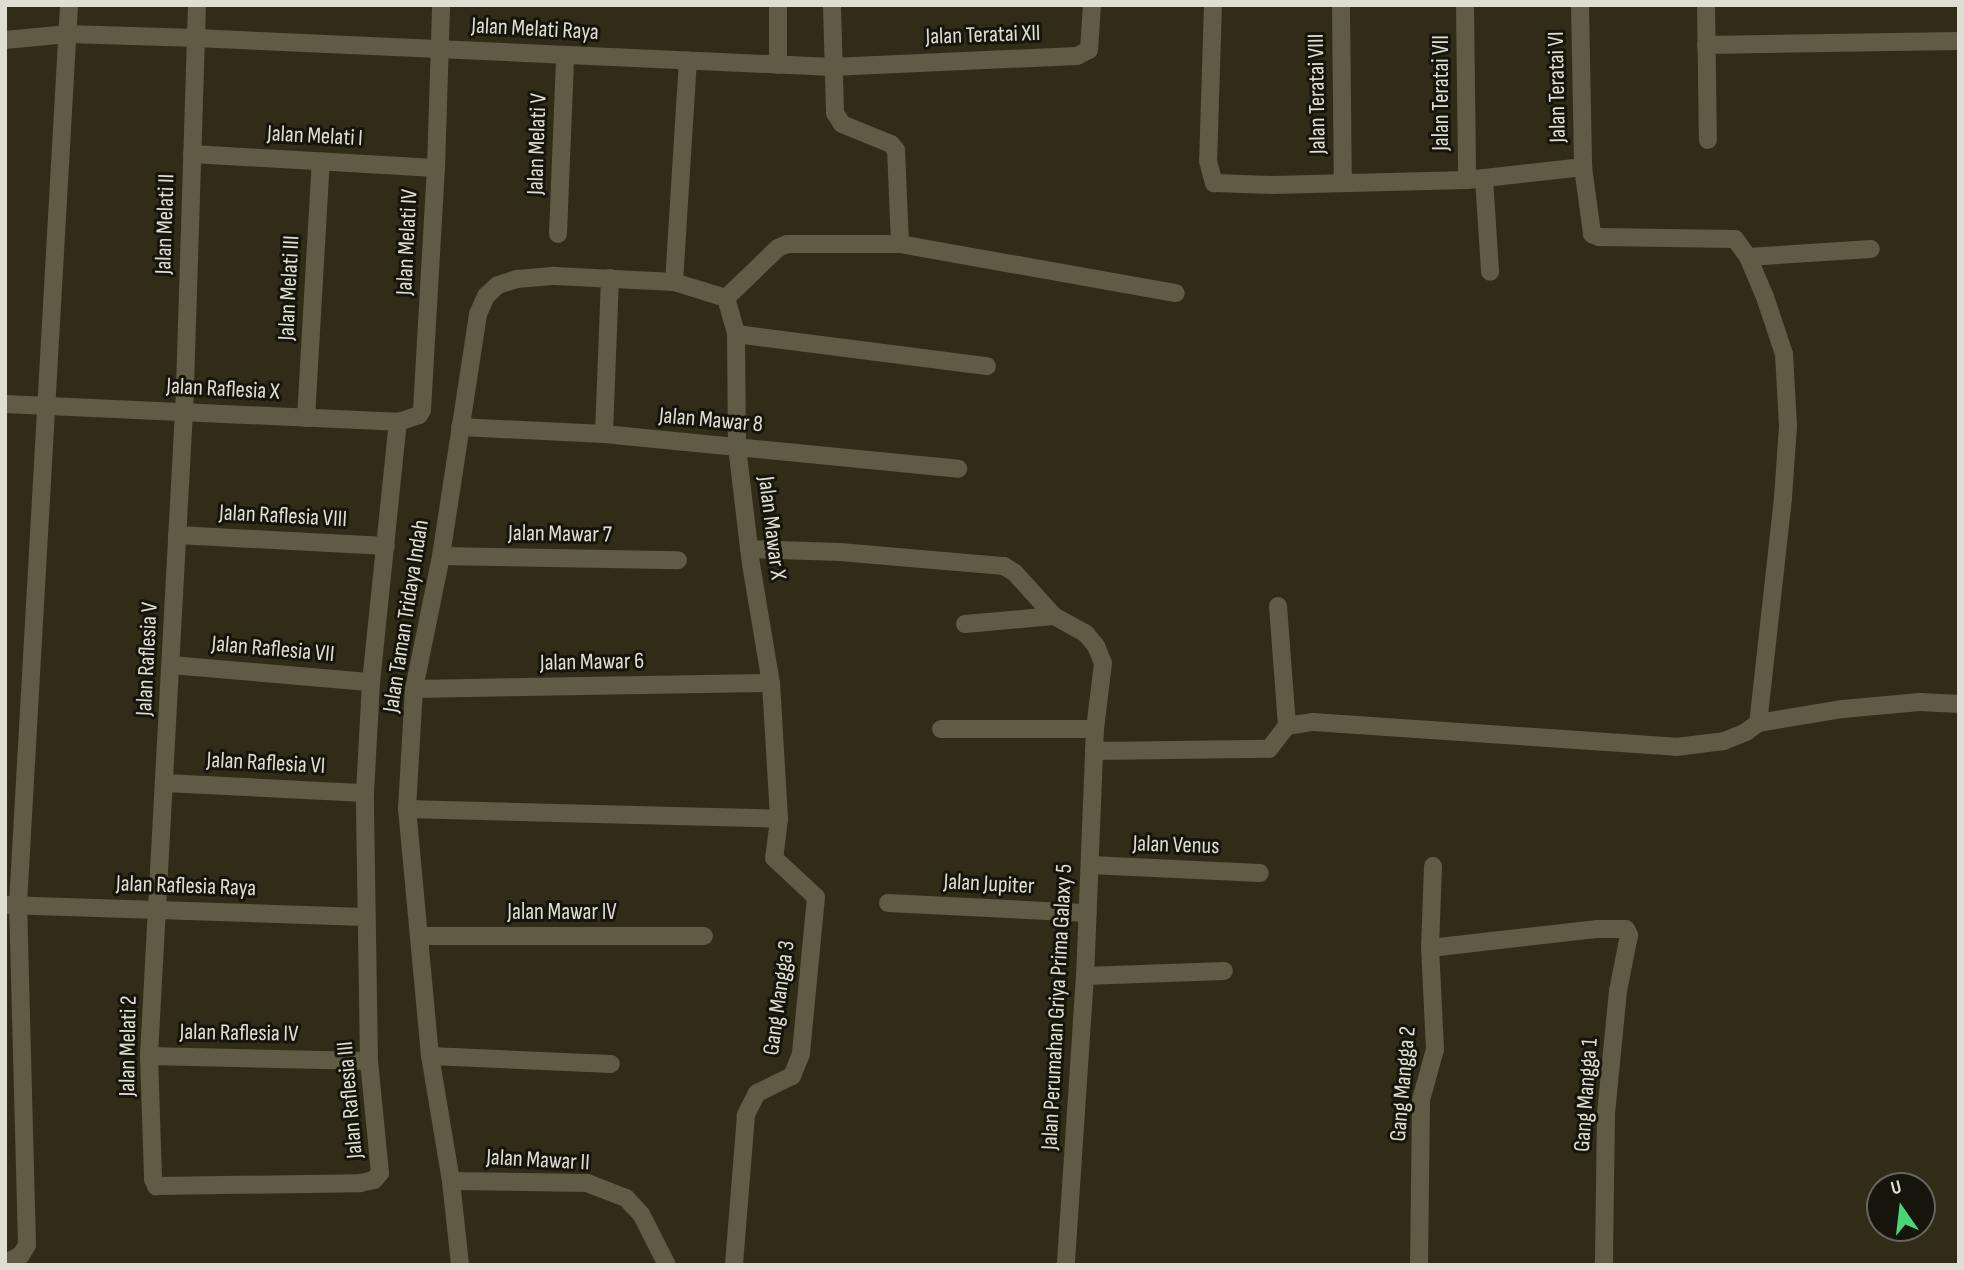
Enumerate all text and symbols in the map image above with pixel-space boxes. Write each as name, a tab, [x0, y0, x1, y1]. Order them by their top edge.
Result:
street label: Jalan Melati Raya	[471, 12, 599, 46]
street label: Jalan Teratai XII	[925, 19, 1041, 51]
street label: Jalan Teratai VI	[1542, 31, 1572, 143]
street label: Jalan Teratai VIII	[1302, 34, 1332, 154]
street label: Jalan Teratai VII	[1427, 35, 1455, 151]
street label: Jalan Melati V	[521, 93, 553, 195]
street label: Jalan Melati I	[266, 120, 364, 152]
street label: Jalan Melati II	[149, 173, 181, 275]
street label: Jalan Melati IV	[390, 188, 424, 296]
street label: Jalan Melati III	[272, 235, 306, 341]
street label: Jalan Raflesia X	[166, 372, 280, 406]
street label: Jalan Mawar 8	[658, 402, 764, 438]
street label: Jalan Mawar X	[752, 475, 792, 581]
street label: Jalan Raflesia VIII	[218, 499, 348, 533]
street label: Jalan Taman Tridaya Indah	[377, 518, 435, 714]
street label: Jalan Mawar 7	[508, 519, 612, 549]
street label: Jalan Raflesia V	[130, 601, 164, 717]
street label: Jalan Raflesia VII	[210, 630, 336, 668]
street label: Jalan Mawar 6	[540, 647, 644, 677]
street label: Jalan Raflesia VI	[206, 746, 326, 780]
street label: Jalan Venus	[1132, 830, 1220, 860]
street label: Jalan Perumahan Griya Prima Galaxy 5	[1036, 863, 1078, 1151]
street label: Jalan Jupiter	[943, 868, 1035, 900]
street label: Jalan Raflesia Raya	[115, 870, 257, 902]
street label: Jalan Mawar IV	[507, 898, 617, 926]
street label: Gang Mangga 3	[757, 939, 801, 1057]
street label: Jalan Melati 2	[113, 995, 143, 1097]
street label: Jalan Raflesia IV	[179, 1018, 299, 1048]
street label: Gang Mangga 2	[1384, 1025, 1422, 1143]
street label: Gang Mangga 1	[1568, 1037, 1604, 1153]
street label: Jalan Raflesia III	[331, 1040, 369, 1160]
street label: Jalan Mawar II	[486, 1144, 590, 1176]
north arrow	[1866, 1172, 1936, 1242]
text: U	[1889, 1176, 1904, 1200]

